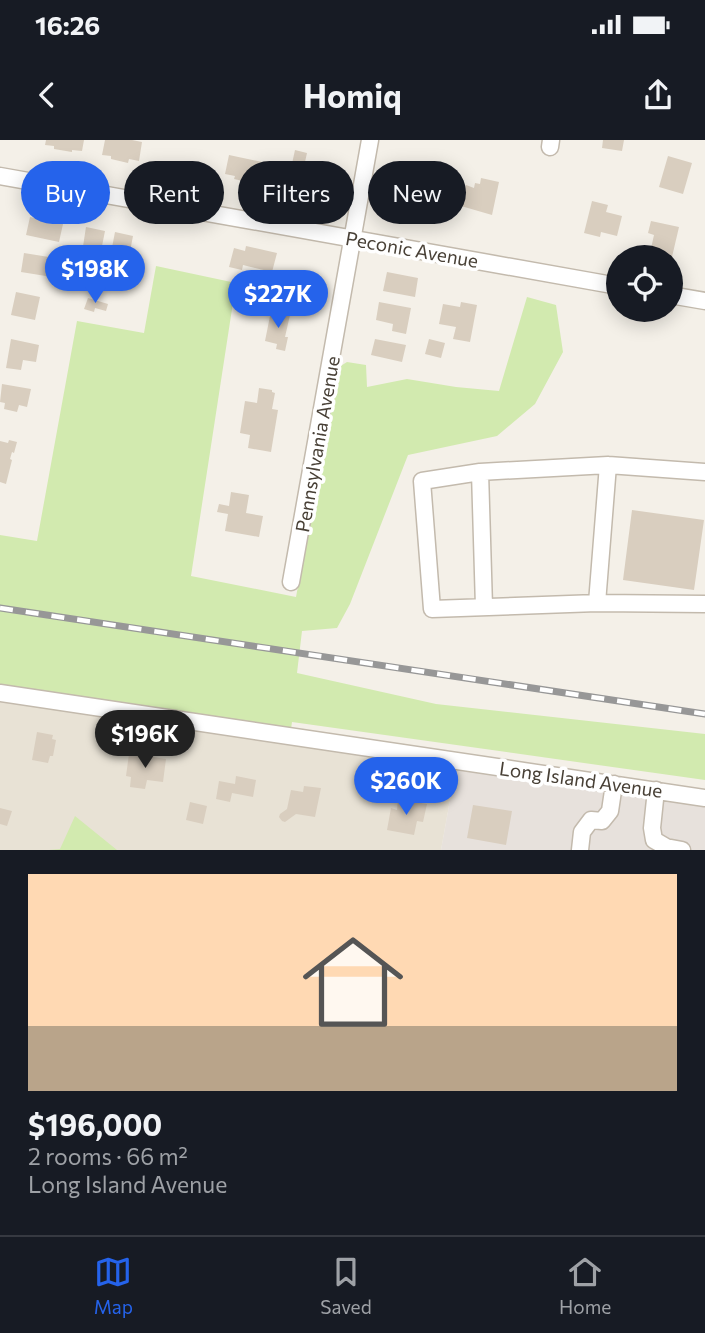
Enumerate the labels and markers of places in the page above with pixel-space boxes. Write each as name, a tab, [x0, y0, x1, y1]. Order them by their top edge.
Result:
pin: $198K	[46, 246, 144, 305]
pin: $227K	[229, 270, 327, 330]
pin: $196K	[96, 710, 194, 770]
pin: $260K	[357, 758, 455, 817]

